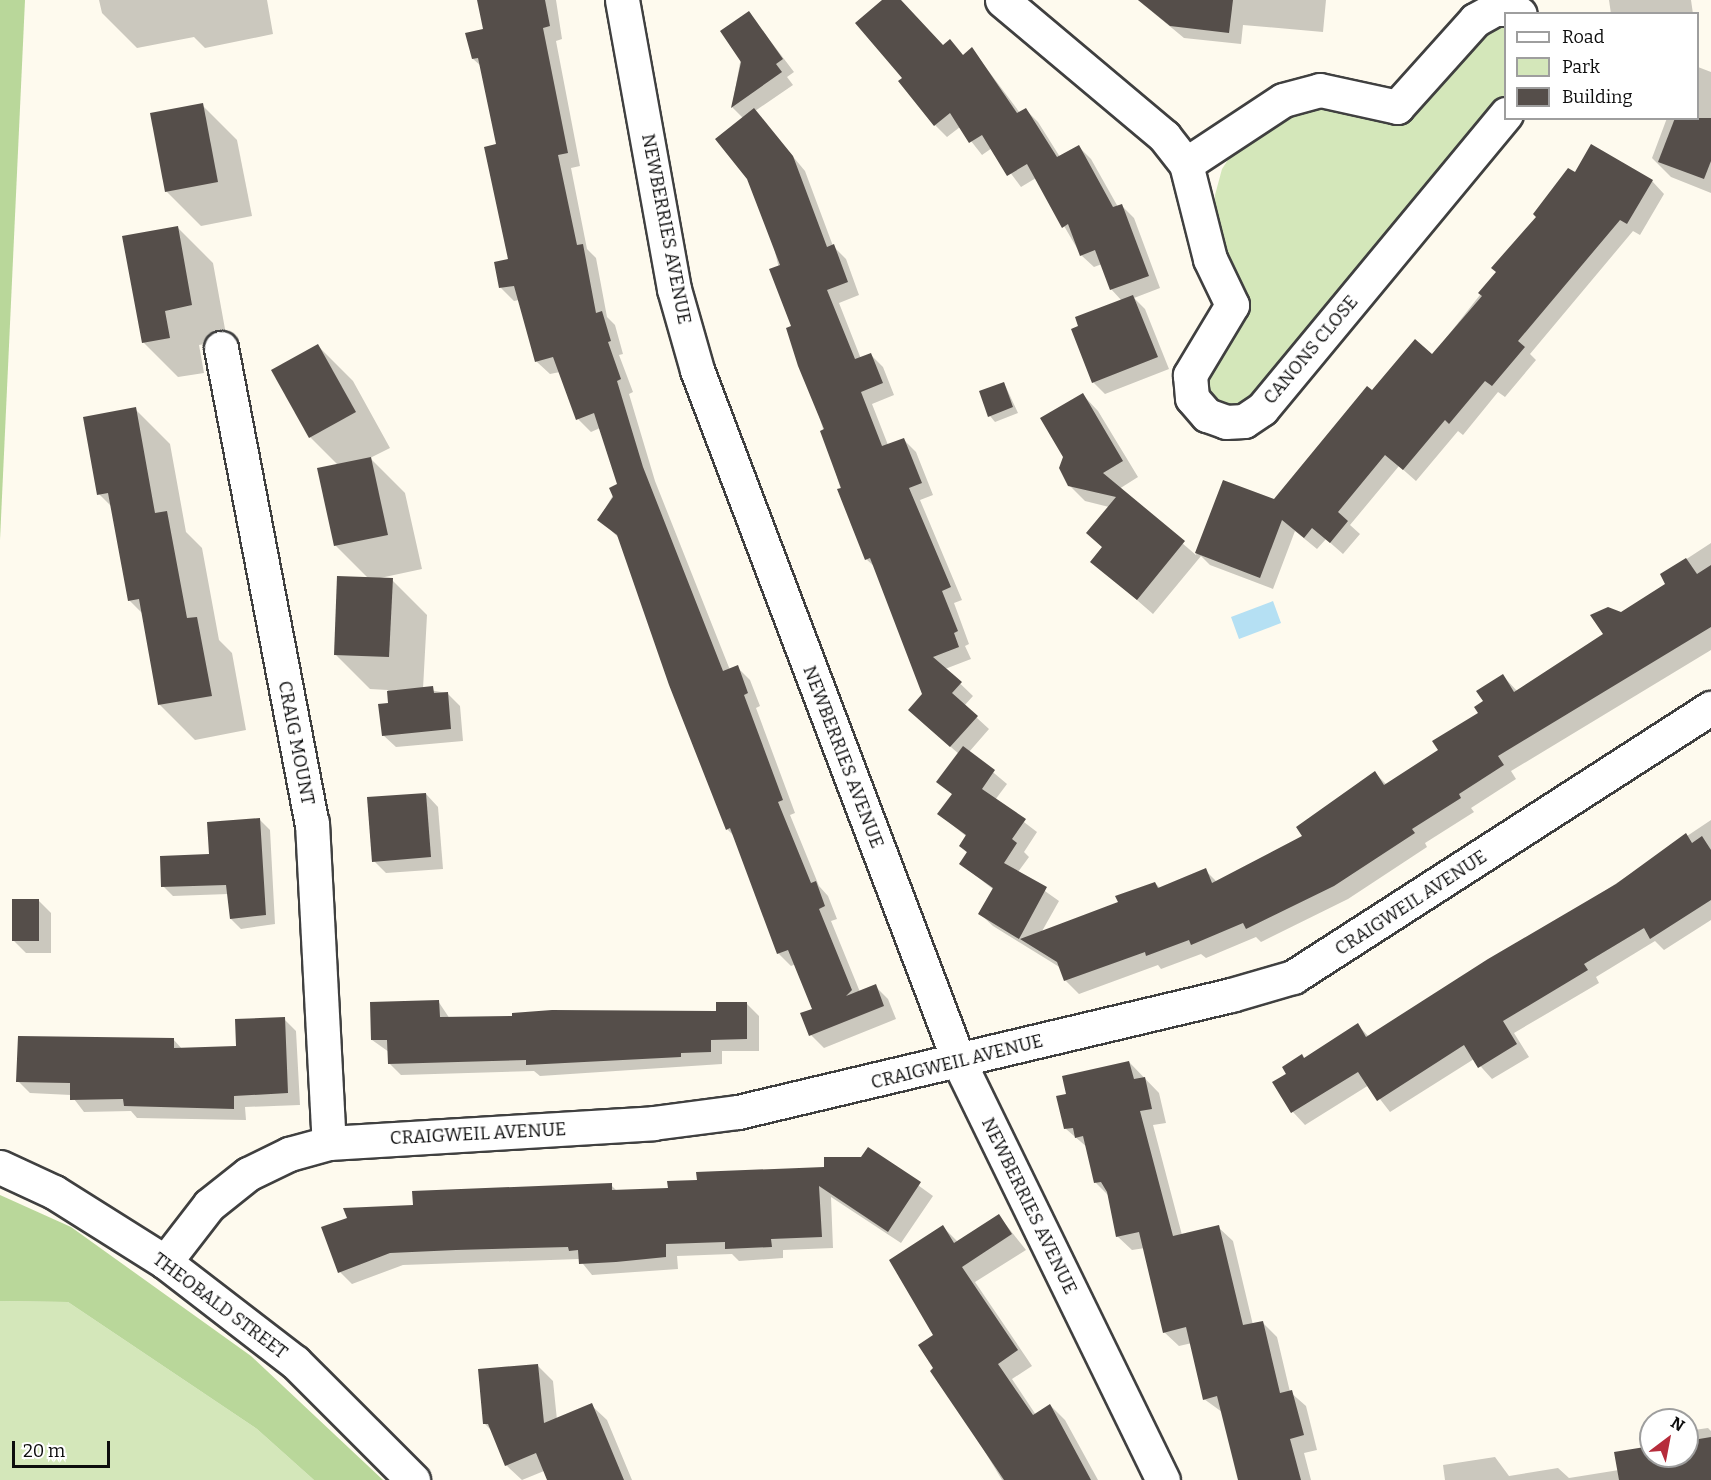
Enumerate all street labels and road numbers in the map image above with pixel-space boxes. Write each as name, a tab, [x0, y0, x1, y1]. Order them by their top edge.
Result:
street label: NEWBERRIES AVENUE	[637, 132, 695, 326]
street label: CANONS CLOSE	[1259, 291, 1363, 409]
street label: NEWBERRIES AVENUE	[798, 663, 888, 851]
street label: CRAIG MOUNT	[273, 679, 319, 807]
street label: CRAIGWEIL AVENUE	[1331, 846, 1491, 960]
street label: CRAIGWEIL AVENUE	[869, 1030, 1045, 1094]
street label: NEWBERRIES AVENUE	[977, 1114, 1081, 1298]
street label: CRAIGWEIL AVENUE	[389, 1119, 567, 1149]
street label: THEOBALD STREET	[149, 1248, 291, 1364]

